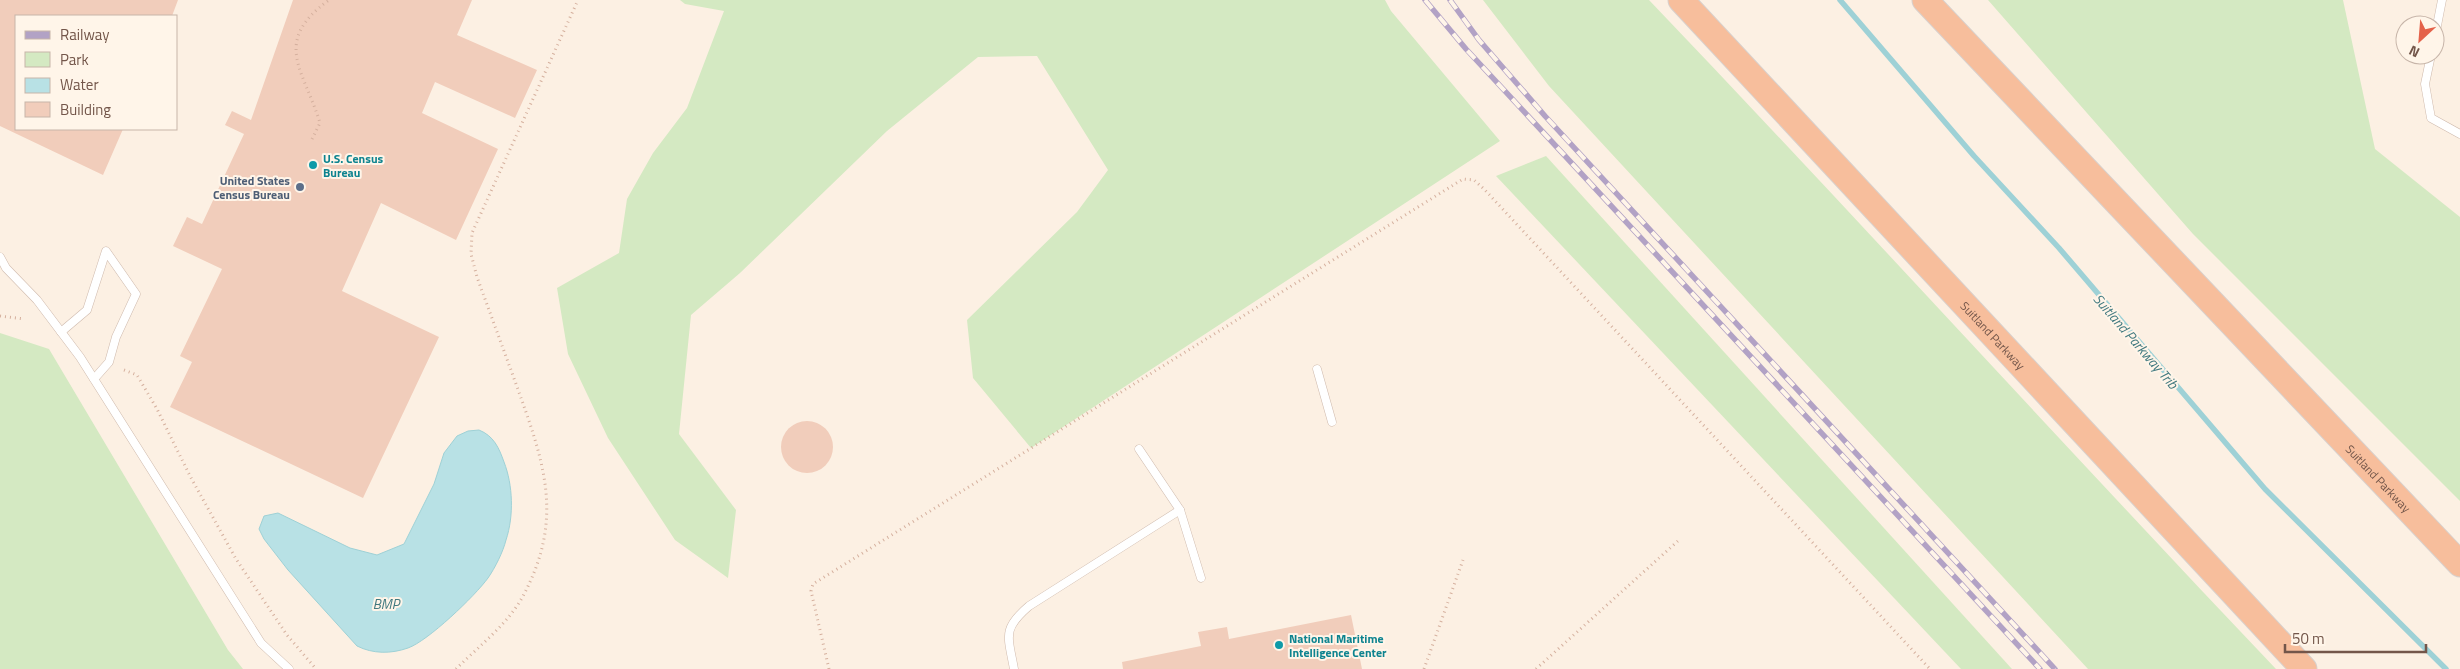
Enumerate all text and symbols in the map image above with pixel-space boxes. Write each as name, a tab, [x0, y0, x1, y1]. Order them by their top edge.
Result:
legend	[15, 15, 178, 130]
north arrow	[2395, 15, 2445, 65]
text: Railway	[60, 23, 110, 46]
text: N	[2405, 41, 2423, 64]
text: Park	[60, 48, 89, 71]
text: Water	[60, 73, 99, 96]
text: Building	[60, 98, 111, 121]
place label: U.S. Census Bureau	[323, 149, 384, 182]
marker: U.S. Census Bureau	[307, 159, 319, 171]
place label: United States Census Bureau	[213, 171, 290, 204]
marker: United States Census Bureau	[294, 181, 306, 193]
water label: Suitland Parkway Trib	[2089, 289, 2184, 394]
street label: Suitland Parkway	[1956, 297, 2030, 374]
street label: Suitland Parkway	[2341, 440, 2416, 517]
water label: BMP	[373, 593, 401, 614]
scale bar	[2285, 622, 2426, 654]
text: 50 m	[2292, 627, 2325, 650]
place label: National Maritime Intelligence Center	[1289, 629, 1387, 662]
marker: National Maritime Intelligence Center	[1273, 639, 1285, 651]

